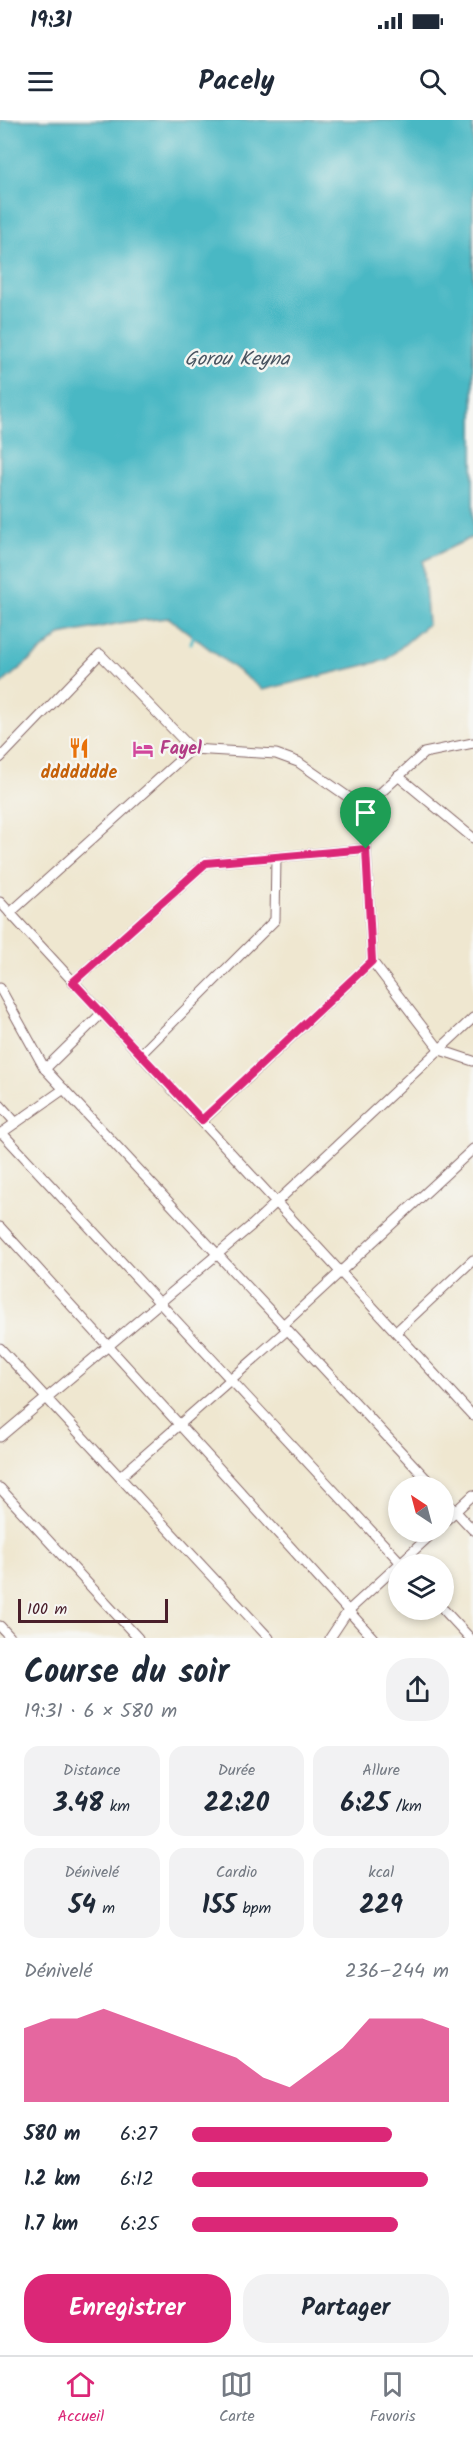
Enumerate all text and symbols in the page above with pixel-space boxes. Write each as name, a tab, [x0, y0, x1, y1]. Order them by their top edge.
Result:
text: 19:31	[30, 4, 72, 39]
text: Pacely	[198, 60, 275, 103]
icon: menu	[24, 65, 57, 98]
icon: search	[416, 65, 449, 98]
water label: Gorou Keyna	[185, 344, 291, 376]
place label: Fayel	[160, 735, 202, 764]
restaurant icon: ddddddde	[67, 736, 91, 760]
hotel icon: Fayel	[131, 737, 155, 761]
place label: ddddddde	[41, 759, 118, 788]
pin	[340, 787, 391, 849]
icon: arrive	[349, 796, 382, 829]
north arrow	[388, 1476, 454, 1542]
map controls	[388, 1476, 454, 1620]
button: layers	[388, 1554, 454, 1620]
scale bar	[18, 1596, 168, 1624]
text: 100 m	[27, 1597, 67, 1622]
text: Course du soir	[24, 1647, 229, 1700]
button: share	[386, 1658, 449, 1721]
text: 19:31 · 6 × 580 m	[24, 1696, 177, 1728]
text: Distance	[63, 1758, 121, 1783]
text: Durée	[218, 1758, 255, 1783]
text: Allure	[362, 1758, 400, 1783]
text: 3.48	[54, 1783, 103, 1825]
text: 22:20	[204, 1783, 269, 1825]
text: 6:25	[341, 1783, 389, 1825]
text: km	[103, 1794, 130, 1819]
text: /km	[389, 1794, 422, 1819]
text: Dénivelé	[65, 1860, 119, 1885]
text: Cardio	[216, 1860, 257, 1885]
text: kcal	[368, 1860, 394, 1885]
text: 54	[69, 1885, 96, 1927]
text: 155	[202, 1885, 236, 1927]
text: 229	[359, 1885, 403, 1927]
text: m	[96, 1896, 115, 1921]
text: bpm	[236, 1896, 271, 1921]
text: Dénivelé	[24, 1956, 92, 1988]
text: 236–244 m	[345, 1956, 449, 1988]
text: 580 m	[24, 2119, 80, 2151]
text: 6:27	[120, 2119, 157, 2151]
text: 1.2 km	[24, 2164, 80, 2196]
text: 6:12	[120, 2164, 154, 2196]
text: 1.7 km	[24, 2209, 78, 2241]
text: 6:25	[120, 2209, 158, 2241]
button: Enregistrer	[24, 2274, 231, 2343]
button: Partager	[243, 2274, 449, 2343]
tab: Accueil	[57, 2368, 104, 2429]
tab: Carte	[219, 2368, 255, 2429]
tab: Favoris	[370, 2368, 416, 2429]

